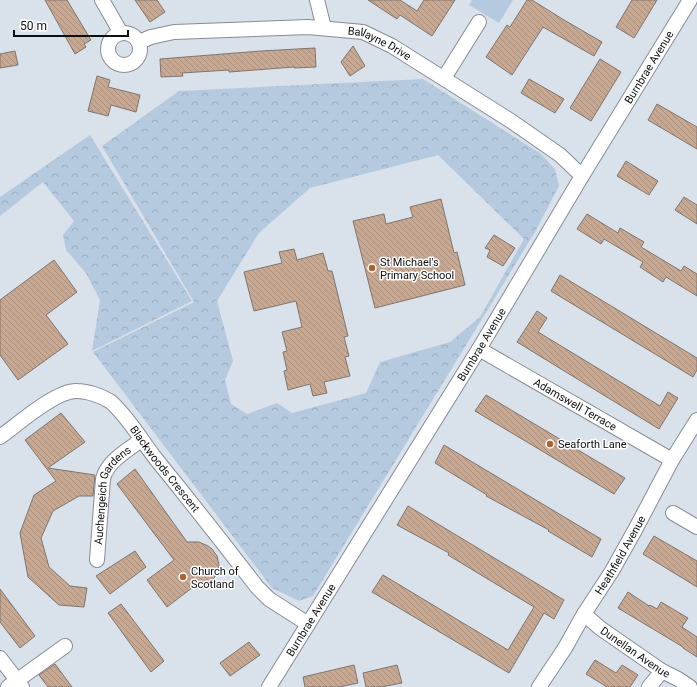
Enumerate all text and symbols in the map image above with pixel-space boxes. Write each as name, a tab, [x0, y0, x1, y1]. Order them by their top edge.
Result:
scale bar	[14, 12, 128, 38]
text: 50 m	[20, 19, 47, 33]
street label: Ballayne Drive	[347, 24, 414, 63]
street label: Burnbrae Avenue	[622, 28, 676, 106]
place label: St Michael's Primary School	[380, 256, 454, 282]
marker: St Michael's Primary School	[367, 263, 377, 273]
street label: Burnbrae Avenue	[454, 306, 509, 383]
street label: Adamswell Terrace	[531, 375, 619, 433]
street label: Blackwoods Crescent	[128, 423, 203, 515]
place label: Seaforth Lane	[558, 438, 627, 451]
marker: Seaforth Lane	[545, 439, 555, 449]
street label: Auchengeich Gardens	[92, 443, 133, 545]
street label: Heathfield Avenue	[592, 513, 648, 597]
place label: Church of Scotland	[191, 565, 239, 591]
marker: Church of Scotland	[178, 572, 188, 582]
street label: Burnbrae Avenue	[283, 581, 338, 659]
street label: Dunellan Avenue	[598, 624, 672, 680]

